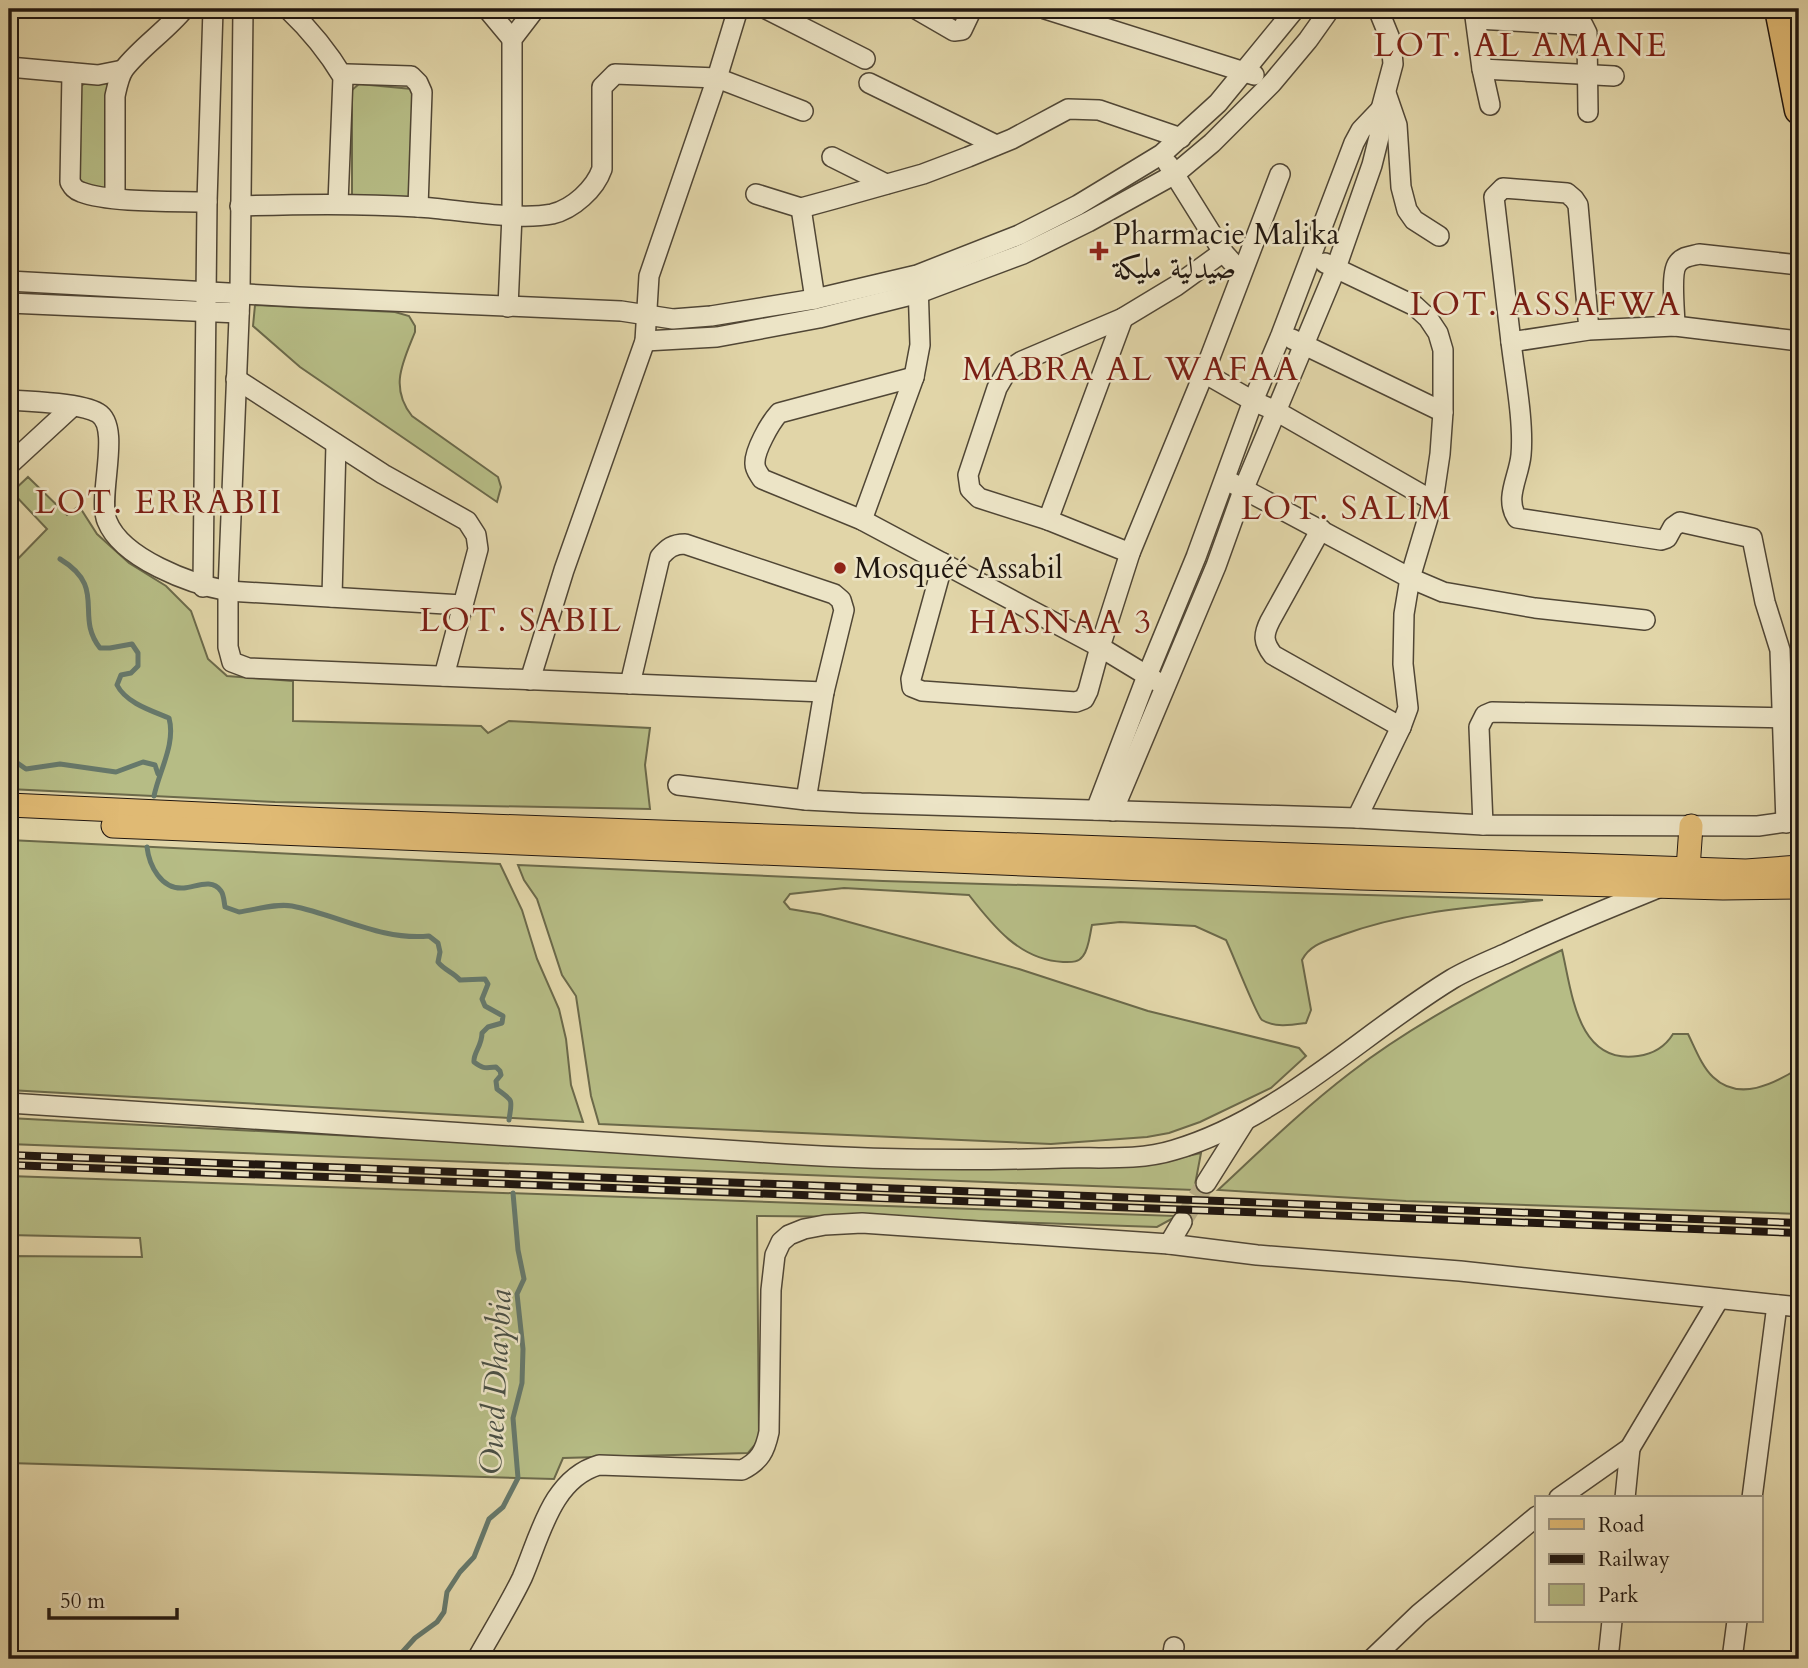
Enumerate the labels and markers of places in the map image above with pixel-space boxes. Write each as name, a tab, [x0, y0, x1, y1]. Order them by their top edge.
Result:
place label: Pharmacie Malika صيدلية مليكة	[1111, 214, 1340, 289]
marker: Pharmacie Malika صيدلية مليكة	[1091, 243, 1107, 259]
place label: Mosquéé Assabil	[854, 548, 1063, 589]
marker: Mosquéé Assabil	[832, 560, 848, 576]

